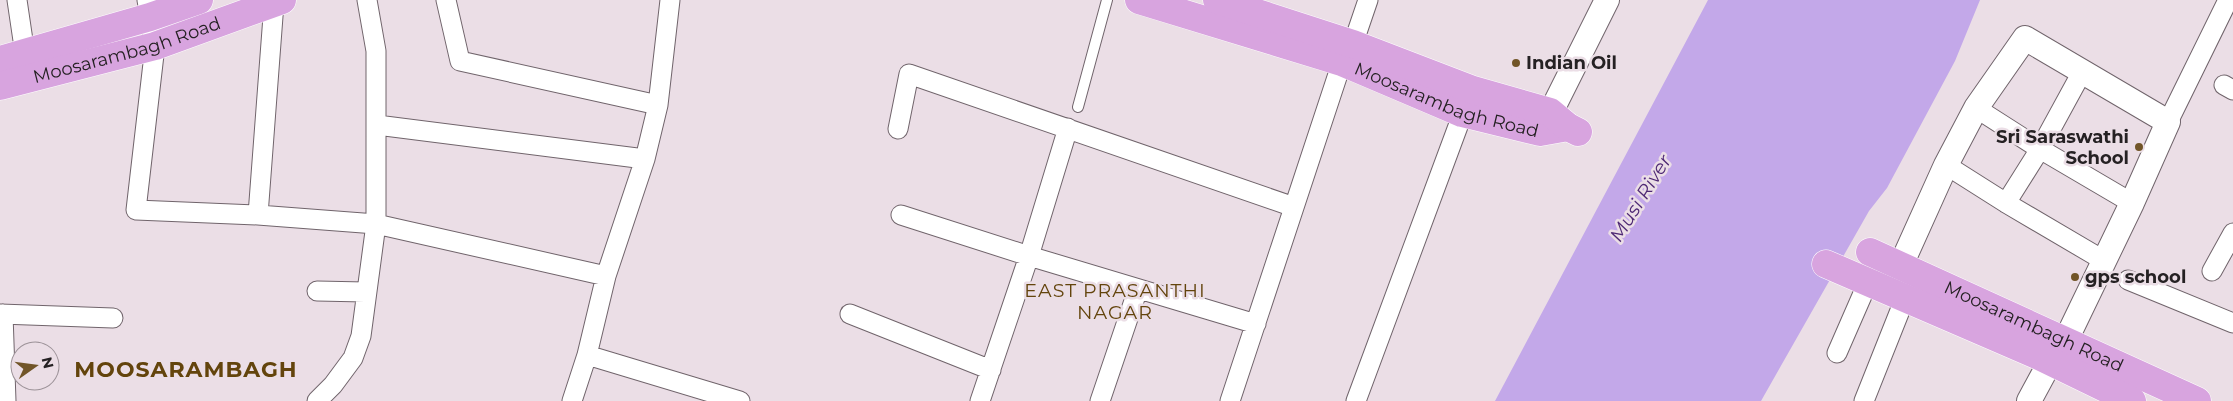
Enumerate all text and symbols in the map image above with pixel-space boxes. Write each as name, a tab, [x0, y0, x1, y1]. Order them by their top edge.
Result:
street label: Moosarambagh Road	[31, 12, 224, 88]
place label: Indian Oil	[1526, 52, 1617, 74]
marker: Indian Oil	[1510, 57, 1522, 69]
street label: Moosarambagh Road	[1351, 58, 1541, 142]
place label: Sri Saraswathi School	[1996, 126, 2129, 169]
marker: Sri Saraswathi School	[2133, 141, 2145, 153]
water label: Musi River	[1605, 150, 1676, 246]
place label: gps school	[2085, 266, 2186, 288]
marker: gps school	[2069, 271, 2081, 283]
street label: Moosarambagh Road	[1941, 276, 2127, 377]
district label: EAST PRASANTHI NAGAR	[1024, 279, 1206, 324]
north arrow	[10, 341, 60, 391]
text: N	[38, 355, 58, 371]
district label: MOOSARAMBAGH	[74, 356, 298, 383]

